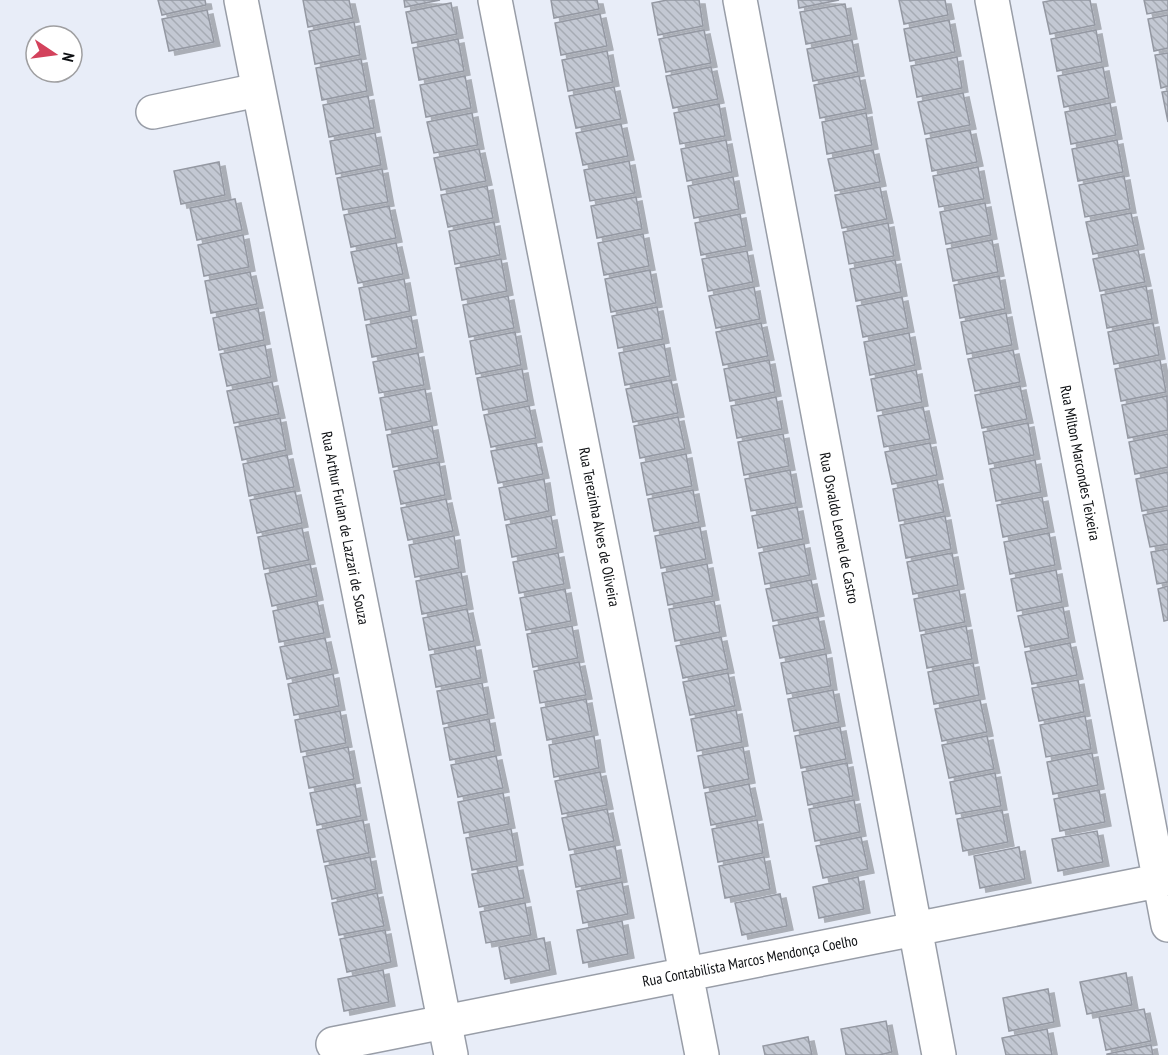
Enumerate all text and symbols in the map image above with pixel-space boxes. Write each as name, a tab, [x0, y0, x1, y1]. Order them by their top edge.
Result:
north arrow	[24, 24, 84, 84]
text: N	[58, 51, 79, 64]
street label: Rua Milton Marcondes Teixeira	[1056, 384, 1105, 542]
street label: Rua Arthur Furlan de Lazzari de Souza	[317, 430, 374, 626]
street label: Rua Terezinha Alves de Oliveira	[575, 446, 624, 608]
street label: Rua Osvaldo Leonel de Castro	[816, 451, 863, 605]
street label: Rua Contabilista Marcos Mendonça Coelho	[641, 930, 859, 991]

